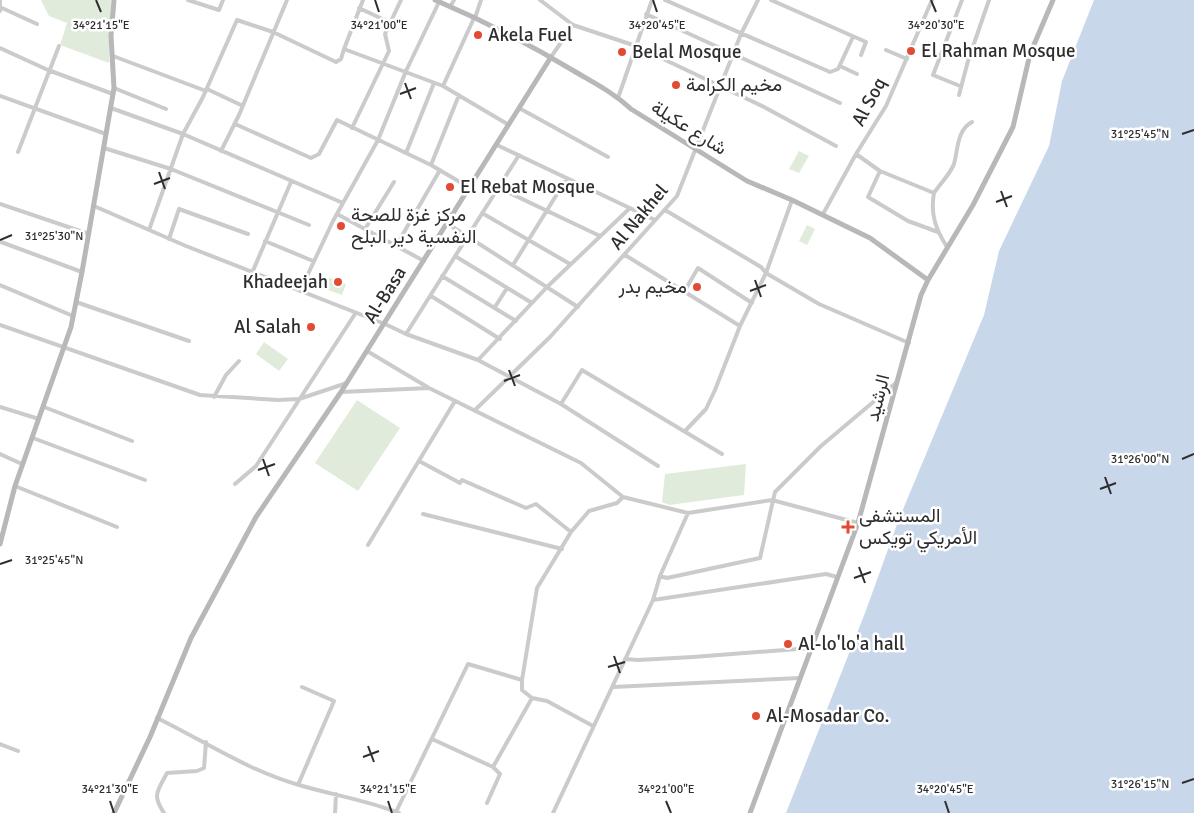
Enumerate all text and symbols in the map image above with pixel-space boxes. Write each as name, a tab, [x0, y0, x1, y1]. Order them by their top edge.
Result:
text: 34°21'15"E	[72, 18, 130, 33]
text: 34°21'00"E	[350, 18, 408, 33]
text: 34°20'45"E	[628, 18, 686, 33]
text: 34°20'30"E	[907, 18, 965, 33]
place label: Akela Fuel	[488, 23, 573, 47]
marker: Akela Fuel	[472, 29, 484, 41]
place label: El Rahman Mosque	[921, 39, 1076, 63]
place label: Belal Mosque	[632, 40, 741, 64]
marker: El Rahman Mosque	[905, 45, 917, 57]
marker: Belal Mosque	[616, 46, 628, 58]
place label: مخيم الكرامة	[686, 73, 782, 97]
street label: Al Soq	[846, 74, 892, 130]
marker: مخيم الكرامة	[670, 79, 682, 91]
street label: شارع عكيلة	[647, 95, 731, 161]
text: 31°25'45"N	[1111, 127, 1169, 142]
place label: El Rebat Mosque	[460, 175, 595, 199]
street label: Al Nakhel	[605, 179, 673, 255]
marker: El Rebat Mosque	[444, 181, 456, 193]
place label: مركز غزة للصحة النفسية دير البلح	[351, 203, 476, 250]
marker: مركز غزة للصحة النفسية دير البلح	[335, 220, 347, 232]
text: 31°25'30"N	[25, 229, 83, 244]
street label: Al-Basa	[358, 262, 412, 328]
place label: Khadeejah	[242, 270, 328, 294]
place label: مخيم بدر	[618, 275, 687, 299]
marker: Khadeejah	[332, 276, 344, 288]
marker: مخيم بدر	[691, 281, 703, 293]
place label: Al Salah	[234, 315, 301, 339]
marker: Al Salah	[305, 321, 317, 333]
street label: الرشيد	[861, 372, 895, 424]
text: 31°26'00"N	[1111, 452, 1169, 467]
place label: المستشفى الأمريكي تويكس	[859, 504, 977, 553]
marker: المستشفى الأمريكي تويكس	[841, 520, 855, 534]
text: 31°25'45"N	[25, 553, 83, 568]
place label: Al-lo'lo'a hall	[798, 632, 905, 656]
marker: Al-lo'lo'a hall	[782, 638, 794, 650]
place label: Al-Mosadar Co.	[766, 704, 889, 728]
marker: Al-Mosadar Co.	[750, 710, 762, 722]
text: 31°26'15"N	[1111, 777, 1169, 792]
text: 34°21'30"E	[81, 782, 139, 797]
text: 34°21'15"E	[359, 782, 417, 797]
text: 34°21'00"E	[637, 782, 695, 797]
text: 34°20'45"E	[916, 782, 974, 797]

